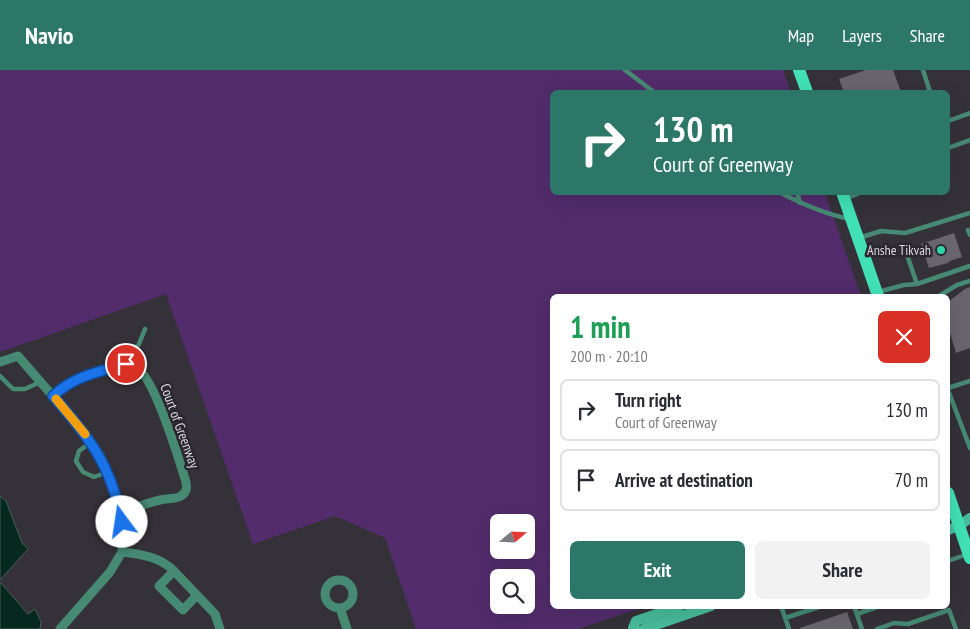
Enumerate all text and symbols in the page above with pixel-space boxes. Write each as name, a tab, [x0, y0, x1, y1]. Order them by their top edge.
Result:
text: Navio	[25, 20, 74, 51]
text: Map	[788, 24, 814, 47]
text: Layers	[842, 24, 882, 47]
text: Share	[910, 24, 945, 47]
text: 130 m	[653, 106, 734, 152]
icon: right	[570, 110, 635, 175]
text: Court of Greenway	[653, 150, 793, 178]
place label: Anshe Tikvah	[867, 241, 931, 259]
marker: Anshe Tikvah	[935, 244, 947, 256]
text: 1 min	[570, 307, 631, 346]
button: close	[878, 311, 930, 363]
pin	[105, 343, 147, 385]
text: 200 m · 20:10	[570, 346, 648, 366]
icon: arrive	[112, 350, 140, 378]
street label: Court of Greenway	[156, 381, 204, 472]
text: Turn right	[615, 388, 681, 412]
icon: right	[572, 396, 600, 424]
text: 130 m	[886, 398, 928, 422]
text: Court of Greenway	[615, 412, 717, 432]
icon: arrive	[572, 466, 600, 494]
text: Arrive at destination	[615, 468, 753, 492]
text: 70 m	[895, 468, 928, 492]
position arrow	[95, 495, 147, 547]
north arrow	[490, 514, 535, 559]
map controls	[490, 514, 535, 614]
button: Exit	[570, 541, 745, 599]
button: Share	[755, 541, 930, 599]
button: search	[490, 569, 535, 614]

